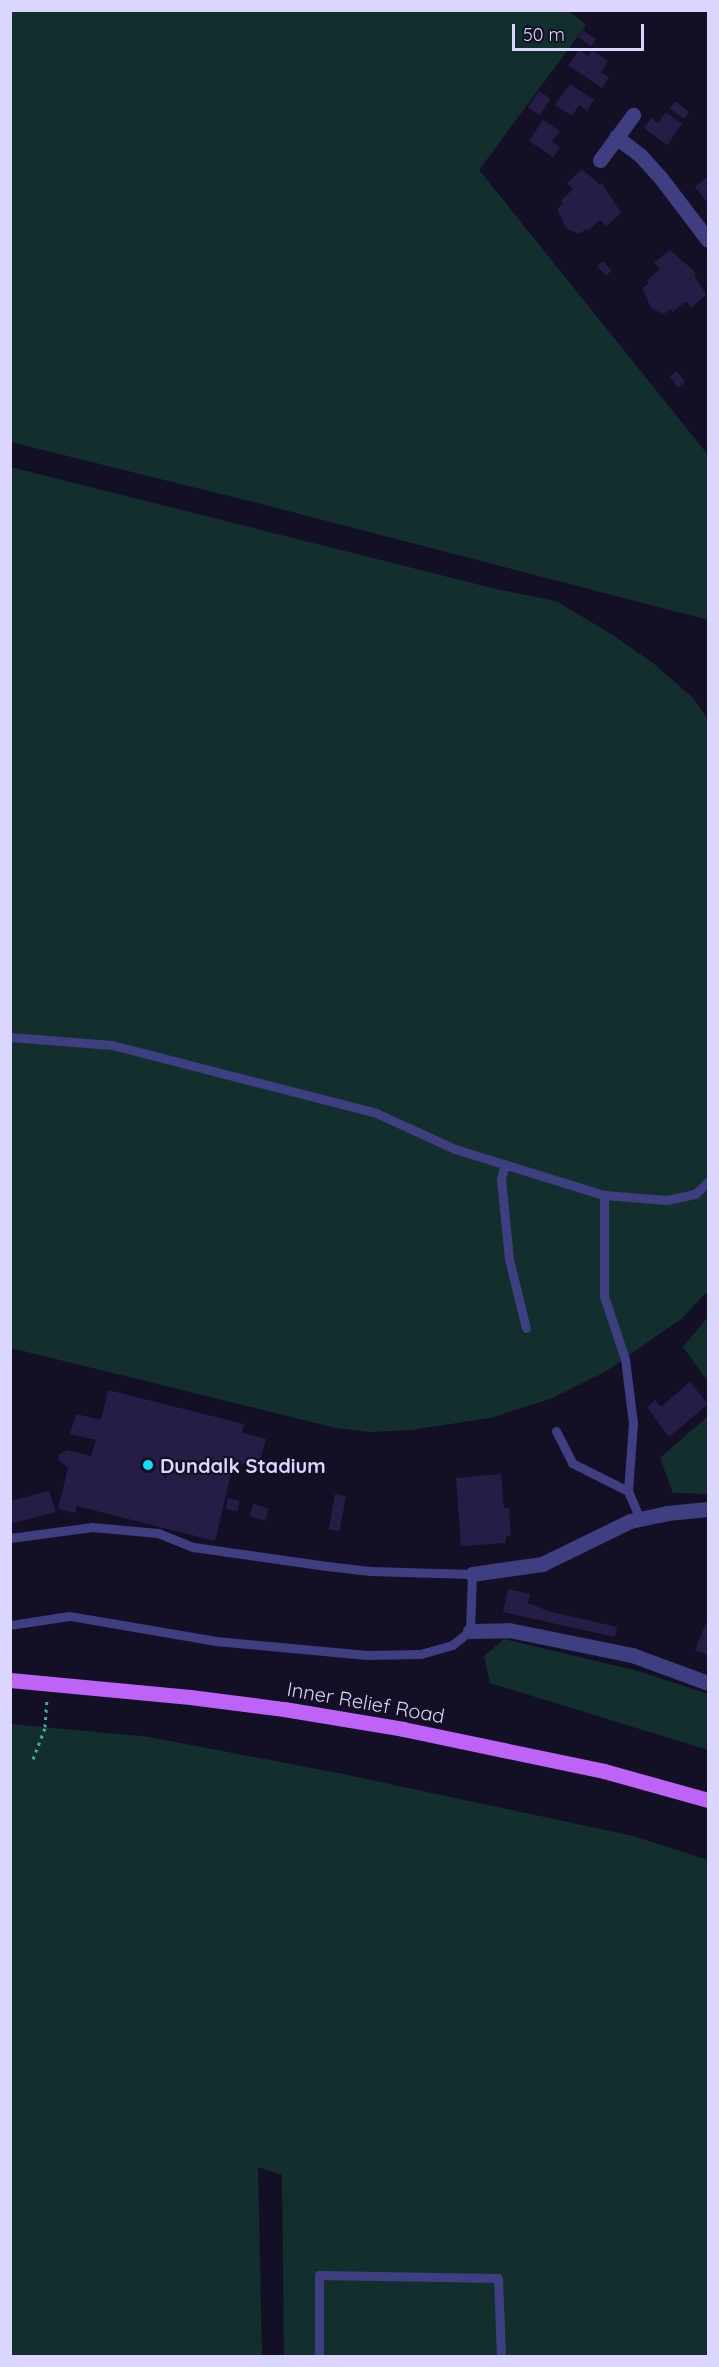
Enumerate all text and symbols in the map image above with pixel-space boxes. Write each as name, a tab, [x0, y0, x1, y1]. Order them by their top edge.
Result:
scale bar	[515, 12, 647, 50]
text: 50 m	[523, 23, 565, 46]
place label: Dundalk Stadium	[160, 1453, 326, 1477]
marker: Dundalk Stadium	[141, 1458, 155, 1472]
street label: Inner Relief Road	[285, 1676, 447, 1728]

